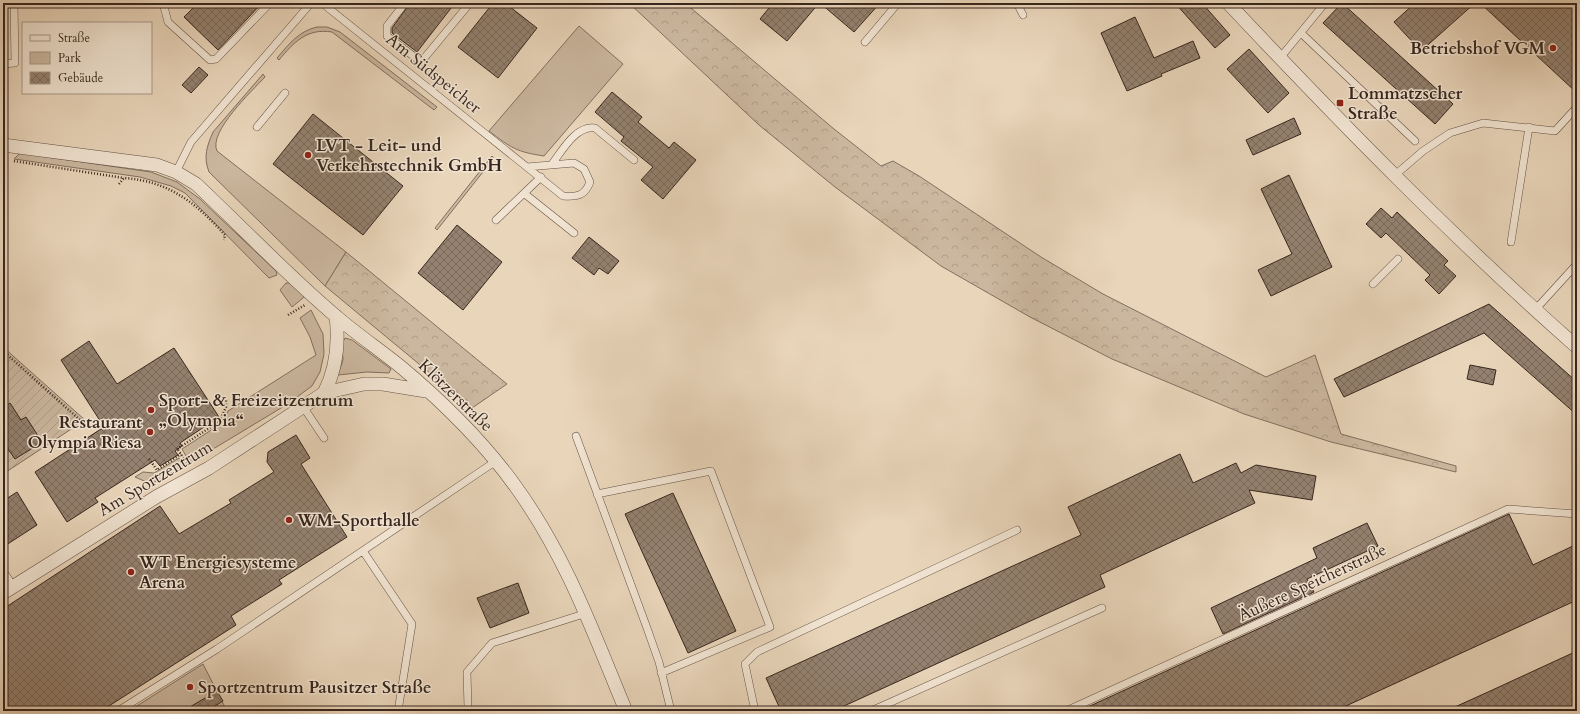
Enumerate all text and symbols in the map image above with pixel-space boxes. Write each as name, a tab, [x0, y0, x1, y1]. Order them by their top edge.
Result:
legend	[22, 22, 152, 94]
street label: Am Südspeicher	[381, 28, 487, 119]
text: Straße	[58, 30, 90, 46]
place label: Betriebshof VGM	[1410, 37, 1545, 60]
marker: Betriebshof VGM	[1548, 43, 1558, 53]
text: Park	[58, 50, 82, 66]
text: Gebäude	[58, 70, 103, 86]
place label: Lommatzscher Straße	[1348, 82, 1462, 125]
marker: Lommatzscher Straße	[1335, 98, 1345, 108]
place label: LVT - Leit- und Verkehrstechnik GmbH	[316, 134, 502, 177]
marker: LVT - Leit- und Verkehrstechnik GmbH	[303, 150, 313, 160]
street label: Klötzerstraße	[413, 354, 498, 437]
place label: Sport- & Freizeitzentrum „Olympia“	[159, 389, 354, 432]
marker: Sport- & Freizeitzentrum „Olympia“	[146, 405, 156, 415]
place label: Restaurant Olympia Riesa	[27, 411, 143, 454]
marker: Restaurant Olympia Riesa	[145, 427, 155, 437]
street label: Am Sportzentrum	[94, 435, 217, 522]
place label: WM-Sporthalle	[296, 509, 420, 532]
marker: WM-Sporthalle	[284, 515, 294, 525]
street label: Äußere Speicherstraße	[1234, 538, 1390, 627]
place label: WT Energiesysteme Arena	[138, 551, 296, 594]
marker: WT Energiesysteme Arena	[126, 567, 136, 577]
place label: Sportzentrum Pausitzer Straße	[198, 676, 431, 699]
marker: Sportzentrum Pausitzer Straße	[185, 682, 195, 692]

